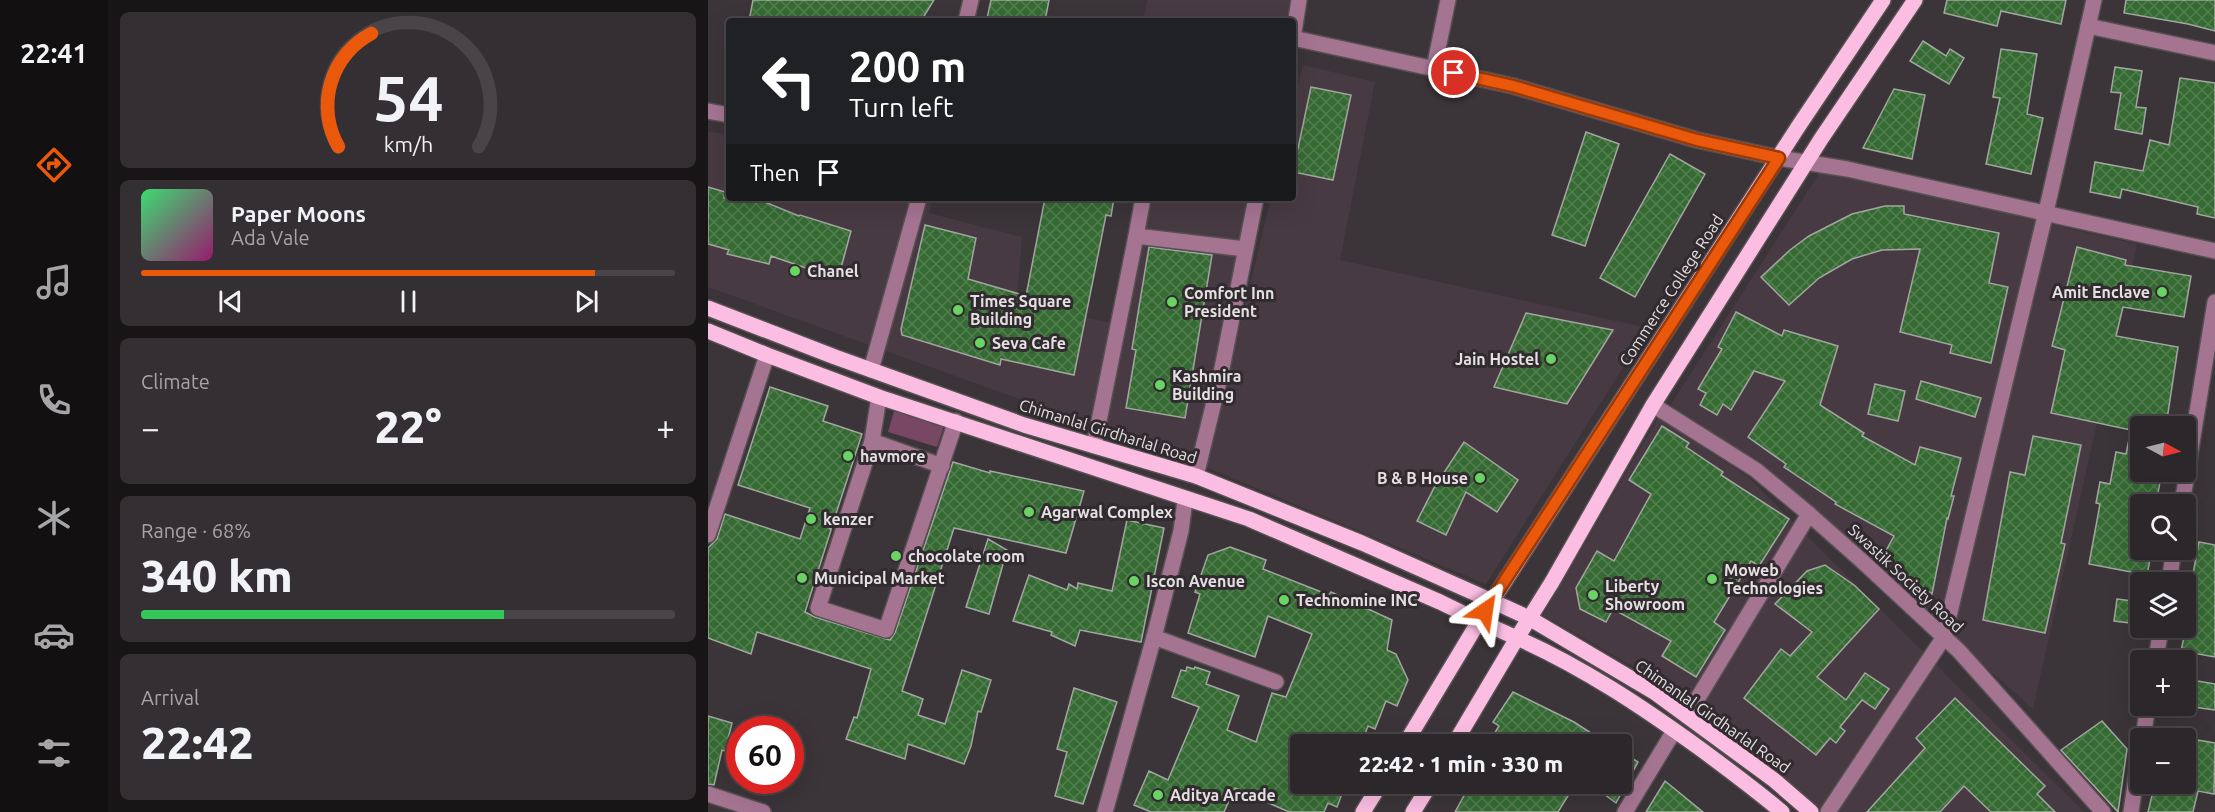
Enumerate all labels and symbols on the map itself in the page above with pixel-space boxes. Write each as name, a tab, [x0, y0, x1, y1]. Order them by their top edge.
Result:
pin	[1428, 47, 1479, 98]
street label: Commerce College Road	[1615, 211, 1727, 369]
place label: Chanel	[807, 262, 859, 280]
marker: Chanel	[788, 264, 802, 278]
place label: Amit Enclave	[2052, 283, 2150, 301]
place label: Comfort Inn President	[1184, 284, 1274, 320]
marker: Amit Enclave	[2155, 285, 2169, 299]
place label: Times Square Building	[970, 292, 1071, 328]
marker: Comfort Inn President	[1165, 295, 1179, 309]
marker: Times Square Building	[951, 303, 965, 317]
place label: Seva Cafe	[992, 334, 1066, 352]
marker: Seva Cafe	[973, 336, 987, 350]
place label: Jain Hostel	[1455, 350, 1539, 368]
marker: Jain Hostel	[1544, 352, 1558, 366]
place label: Kashmira Building	[1172, 367, 1242, 403]
marker: Kashmira Building	[1153, 378, 1167, 392]
street label: Chimanlal Girdharlal Road	[1017, 395, 1199, 467]
north arrow	[2130, 416, 2196, 482]
place label: havmore	[860, 447, 926, 465]
marker: havmore	[841, 449, 855, 463]
place label: B & B House	[1377, 469, 1468, 487]
marker: B & B House	[1473, 471, 1487, 485]
place label: Agarwal Complex	[1041, 503, 1173, 521]
marker: Agarwal Complex	[1022, 505, 1036, 519]
place label: kenzer	[823, 510, 874, 528]
marker: kenzer	[804, 512, 818, 526]
street label: Swastik Society Road	[1845, 520, 1967, 636]
place label: chocolate room	[908, 547, 1025, 565]
marker: chocolate room	[889, 549, 903, 563]
place label: Moweb Technologies	[1724, 561, 1823, 597]
place label: Municipal Market	[814, 569, 945, 587]
marker: Municipal Market	[795, 571, 809, 585]
place label: Iscon Avenue	[1146, 572, 1245, 590]
marker: Moweb Technologies	[1705, 572, 1719, 586]
marker: Iscon Avenue	[1127, 574, 1141, 588]
place label: Liberty Showroom	[1605, 577, 1685, 613]
position arrow	[1453, 579, 1517, 643]
marker: Liberty Showroom	[1586, 588, 1600, 602]
place label: Technomine INC	[1296, 591, 1418, 609]
marker: Technomine INC	[1277, 593, 1291, 607]
street label: Chimanlal Girdharlal Road	[1632, 656, 1794, 776]
speed limit sign: 60	[726, 716, 804, 794]
place label: Aditya Arcade	[1170, 786, 1276, 804]
marker: Aditya Arcade	[1151, 788, 1165, 802]

